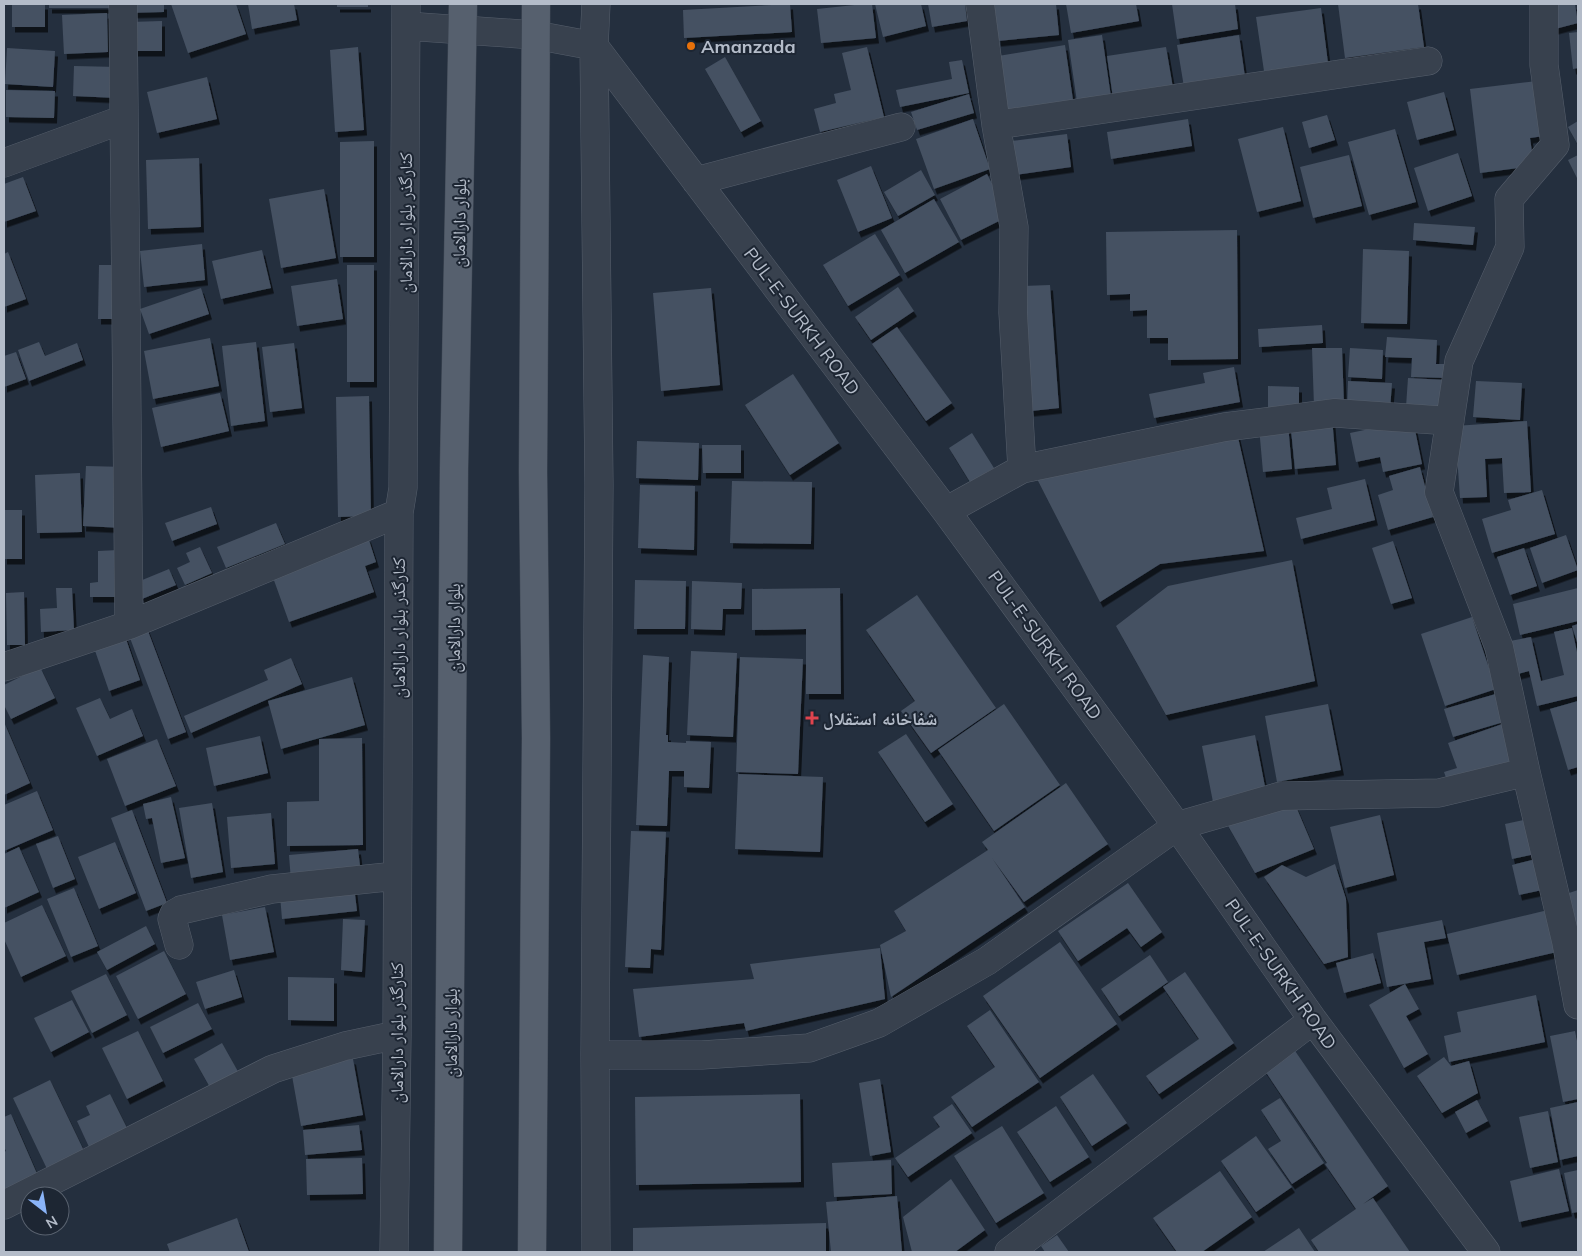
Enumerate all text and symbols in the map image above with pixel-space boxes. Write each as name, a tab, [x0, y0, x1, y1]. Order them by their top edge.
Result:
place label: Amanzada	[701, 35, 796, 58]
marker: Amanzada	[685, 40, 697, 52]
street label: کنارگذر بلوار دارالامان	[394, 152, 417, 294]
street label: بلوار دارالامان	[447, 178, 471, 268]
street label: PUL-E-SURKH ROAD	[739, 243, 865, 399]
street label: کنارگذر بلوار دارالامان	[387, 557, 410, 699]
street label: PUL-E-SURKH ROAD	[983, 566, 1107, 724]
street label: بلوار دارالامان	[442, 583, 465, 673]
place label: شفاخانه استقلال	[823, 707, 937, 730]
marker: شفاخانه استقلال	[805, 711, 819, 725]
street label: PUL-E-SURKH ROAD	[1220, 894, 1342, 1054]
street label: کنارگذر بلوار دارالامان	[385, 962, 408, 1104]
street label: بلوار دارالامان	[439, 988, 462, 1078]
north arrow	[20, 1186, 70, 1236]
text: N	[43, 1212, 61, 1233]

